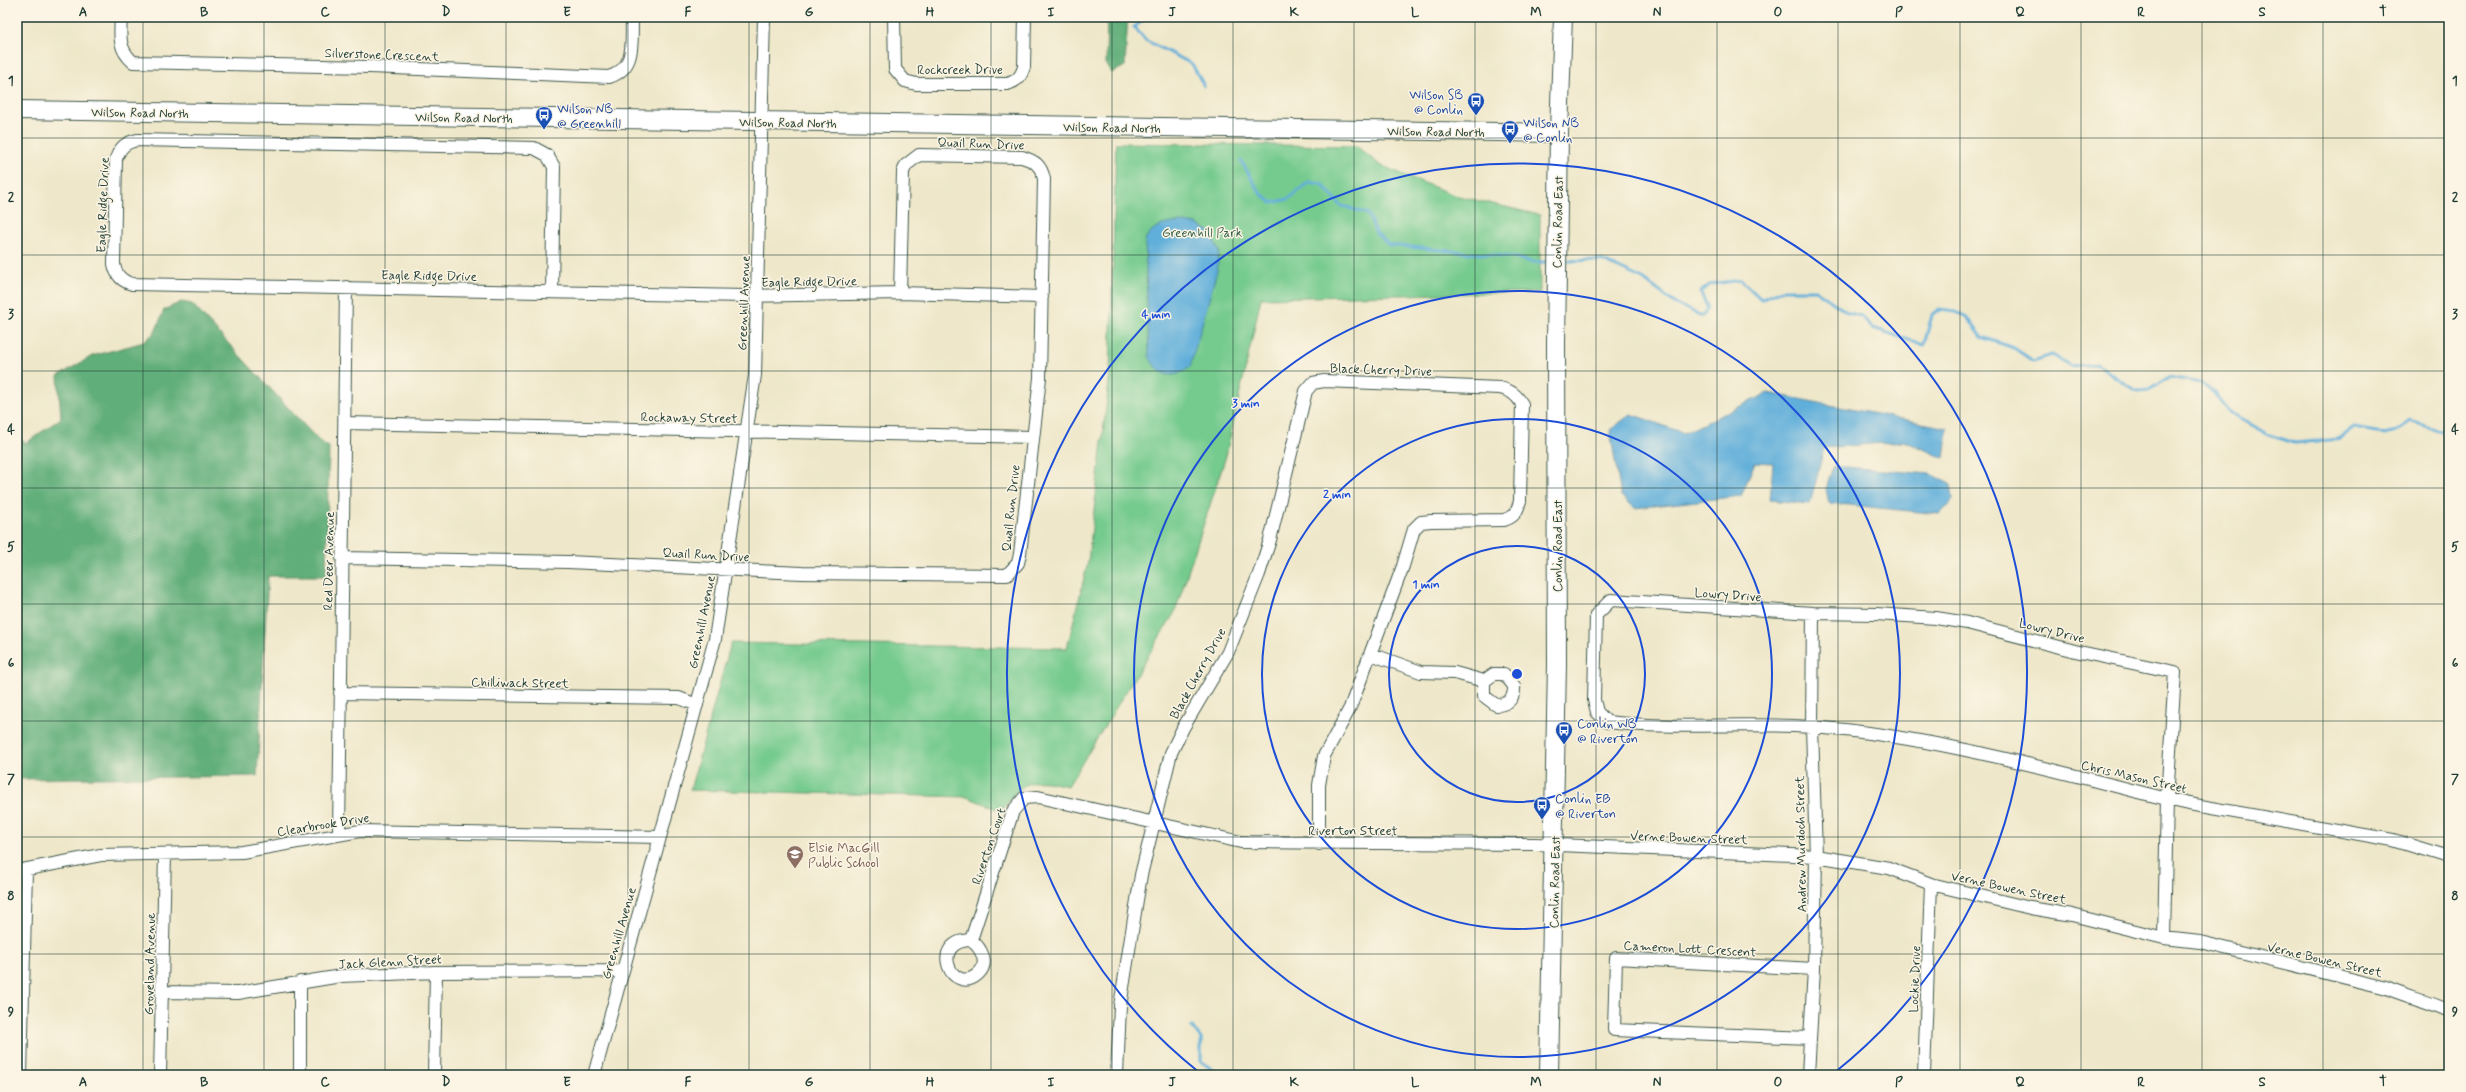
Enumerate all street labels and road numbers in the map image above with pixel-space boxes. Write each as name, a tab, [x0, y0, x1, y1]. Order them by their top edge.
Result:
street label: Silverstone Crescent	[324, 45, 440, 66]
street label: Rockcreek Drive	[917, 62, 1003, 79]
street label: Wilson Road North	[91, 104, 189, 123]
street label: Wilson Road North	[415, 109, 513, 128]
street label: Wilson Road North	[739, 114, 837, 133]
street label: Wilson Road North	[1063, 119, 1161, 138]
street label: Wilson Road North	[1387, 123, 1485, 142]
street label: Quail Run Drive	[937, 134, 1025, 155]
street label: Eagle Ridge Drive	[93, 157, 116, 253]
street label: Conlin Road East	[1549, 176, 1568, 269]
street label: Greenhill Avenue	[734, 255, 755, 351]
street label: Eagle Ridge Drive	[381, 267, 477, 288]
street label: Eagle Ridge Drive	[761, 273, 857, 294]
street label: Black Cherry Drive	[1330, 360, 1432, 381]
street label: Rockaway Street	[640, 409, 737, 428]
street label: Quail Run Drive	[998, 464, 1025, 552]
street label: Conlin Road East	[1550, 500, 1567, 592]
street label: Red Deer Avenue	[320, 511, 339, 611]
street label: Quail Run Drive	[662, 545, 750, 566]
street label: Greenhill Avenue	[685, 574, 720, 671]
street label: Lowry Drive	[1694, 585, 1762, 606]
street label: Lowry Drive	[2017, 615, 2086, 648]
street label: Black Cherry Drive	[1166, 625, 1231, 722]
street label: Chilliwack Street	[471, 674, 569, 693]
street label: Chris Mason Street	[2079, 757, 2188, 798]
street label: Andrew Murdoch Street	[1792, 775, 1811, 912]
street label: Riverton Court	[968, 806, 1011, 887]
street label: Clearbrook Drive	[276, 810, 371, 841]
street label: Riverton Street	[1308, 823, 1398, 840]
street label: Verne Bowen Street	[1630, 828, 1748, 849]
street label: Conlin Road East	[1546, 836, 1565, 929]
street label: Verne Bowen Street	[1949, 868, 2068, 909]
street label: Greenhill Avenue	[598, 885, 641, 981]
street label: Groveland Avenue	[141, 913, 160, 1015]
street label: Cameron Lott Crescent	[1623, 938, 1757, 961]
street label: Verne Bowen Street	[2265, 939, 2384, 982]
street label: Lockie Drive	[1906, 945, 1925, 1013]
street label: Jack Glenn Street	[338, 951, 442, 974]

